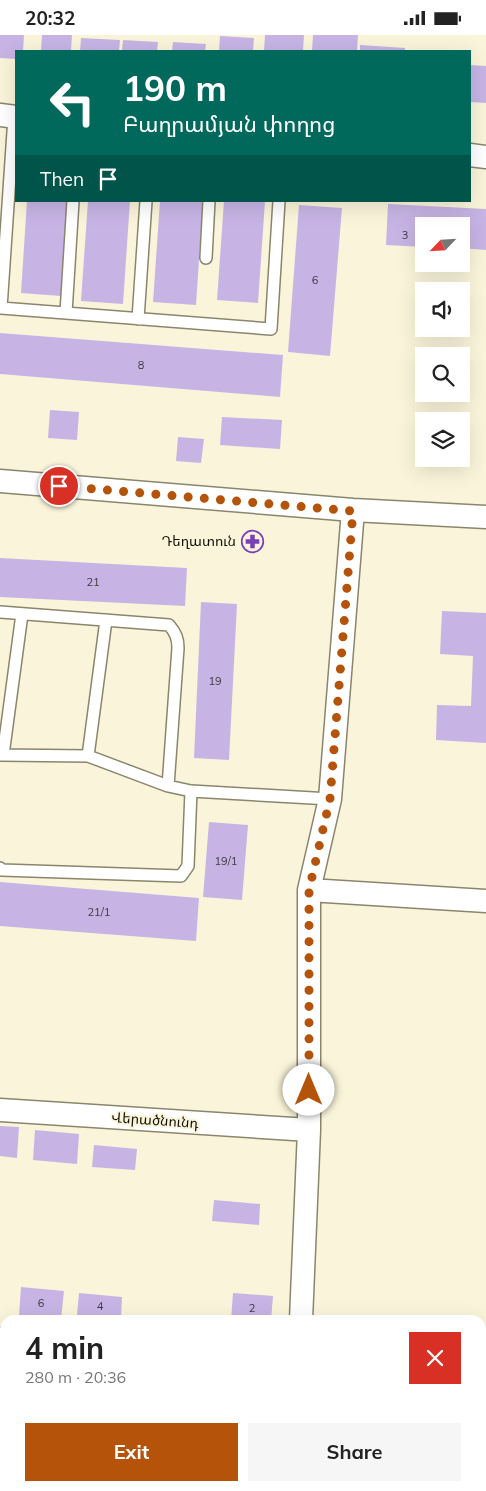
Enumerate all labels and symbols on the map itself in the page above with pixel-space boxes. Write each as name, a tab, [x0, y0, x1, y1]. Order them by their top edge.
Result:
north arrow	[415, 217, 470, 273]
house number: 3	[402, 228, 408, 242]
house number: 6	[312, 273, 319, 287]
house number: 8	[138, 358, 145, 372]
pin	[38, 465, 80, 507]
pharmacy icon: Դեղատուն	[240, 529, 264, 553]
place label: Դեղատուն	[162, 532, 236, 550]
house number: 21	[86, 575, 100, 589]
house number: 19	[208, 674, 222, 688]
house number: 19/1	[215, 854, 237, 868]
house number: 21/1	[88, 905, 110, 919]
position arrow	[282, 1063, 334, 1115]
street label: Վերածնունդ	[111, 1108, 199, 1132]
house number: 6	[38, 1296, 45, 1310]
house number: 4	[97, 1299, 104, 1313]
house number: 2	[249, 1301, 256, 1315]

